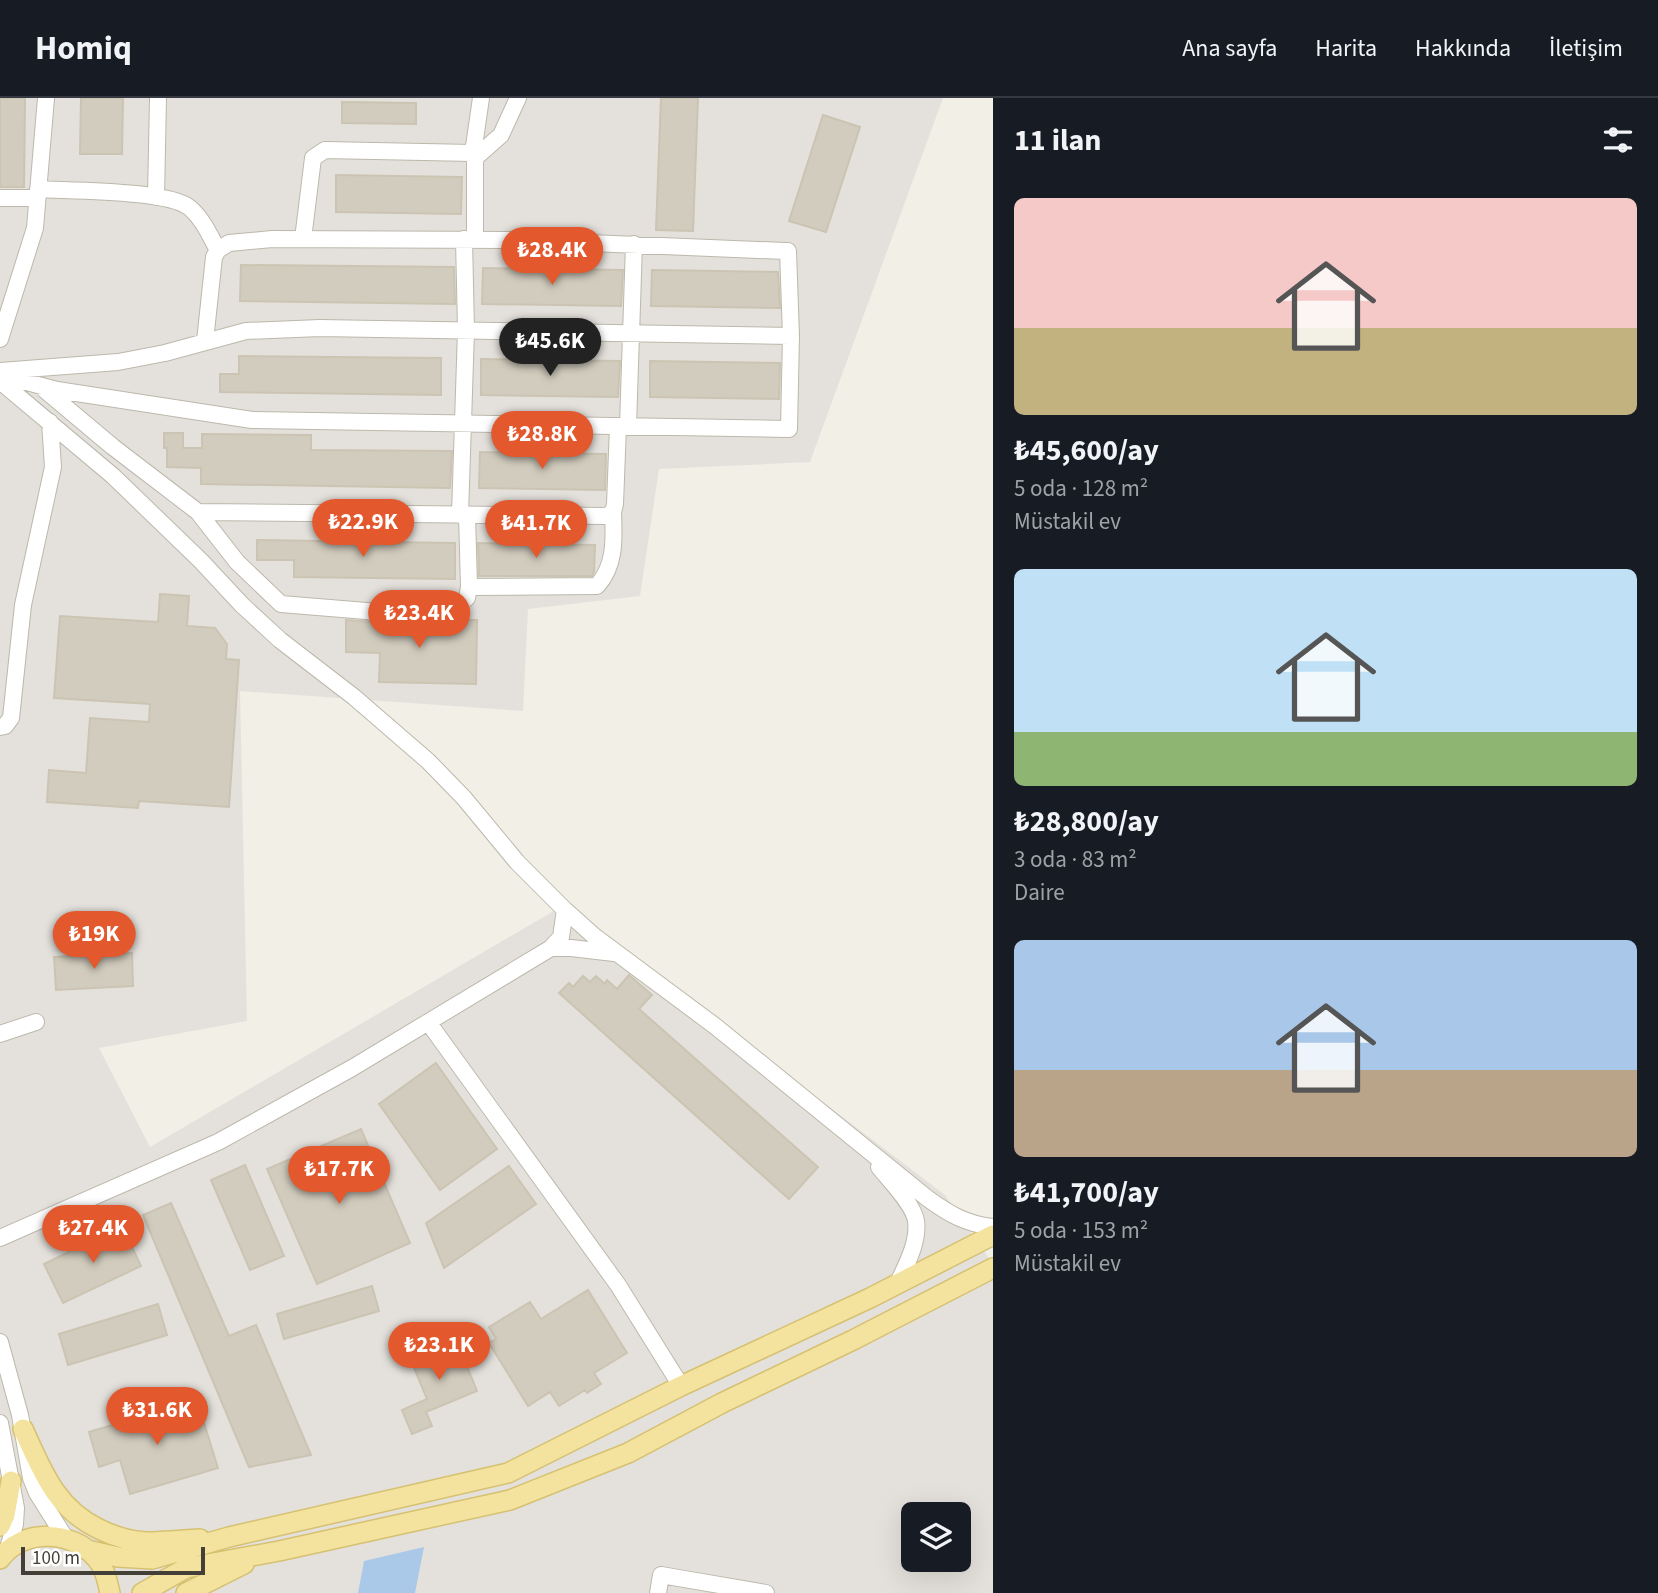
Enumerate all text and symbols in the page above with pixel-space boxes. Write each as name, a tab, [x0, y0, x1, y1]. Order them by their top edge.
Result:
text: Homiq	[35, 25, 132, 72]
text: Ana sayfa	[1182, 31, 1277, 66]
text: Harita	[1315, 31, 1377, 66]
text: Hakkında	[1415, 31, 1511, 66]
text: İletişim	[1549, 31, 1623, 66]
text: 11 ilan	[1014, 119, 1102, 162]
icon: filters	[1599, 121, 1637, 159]
pin: ₺28.4K	[495, 228, 609, 287]
text: ₺28.4K	[517, 233, 587, 266]
icon: home	[1263, 243, 1389, 369]
pin: ₺45.6K	[493, 318, 607, 378]
text: ₺45.6K	[515, 324, 585, 357]
pin: ₺28.8K	[485, 412, 599, 471]
text: ₺28.8K	[507, 417, 577, 450]
text: ₺45,600/ay	[1014, 429, 1159, 472]
text: 5 oda · 128 m²	[1014, 472, 1148, 505]
pin: ₺22.9K	[306, 500, 420, 559]
pin: ₺41.7K	[479, 500, 593, 560]
text: ₺22.9K	[328, 505, 398, 538]
text: Müstakil ev	[1014, 505, 1121, 538]
text: ₺41.7K	[501, 506, 571, 539]
pin: ₺23.4K	[362, 590, 476, 650]
text: ₺23.4K	[384, 596, 454, 629]
icon: home	[1263, 614, 1389, 740]
text: ₺28,800/ay	[1014, 800, 1159, 843]
text: 3 oda · 83 m²	[1014, 843, 1137, 876]
text: Daire	[1014, 876, 1065, 909]
pin: ₺19K	[53, 912, 135, 971]
text: ₺19K	[69, 917, 119, 950]
icon: home	[1263, 985, 1389, 1111]
pin: ₺17.7K	[282, 1146, 396, 1206]
text: ₺17.7K	[304, 1152, 374, 1185]
text: ₺41,700/ay	[1014, 1171, 1159, 1214]
pin: ₺27.4K	[36, 1206, 150, 1265]
text: ₺27.4K	[58, 1211, 128, 1244]
text: 5 oda · 153 m²	[1014, 1214, 1148, 1247]
text: Müstakil ev	[1014, 1247, 1121, 1280]
pin: ₺23.1K	[382, 1322, 496, 1382]
text: ₺23.1K	[404, 1328, 474, 1361]
pin: ₺31.6K	[100, 1388, 214, 1447]
text: ₺31.6K	[122, 1393, 192, 1426]
map controls	[901, 1502, 971, 1572]
button: layers	[901, 1502, 971, 1572]
scale bar	[21, 1544, 205, 1576]
text: 100 m	[32, 1545, 80, 1572]

